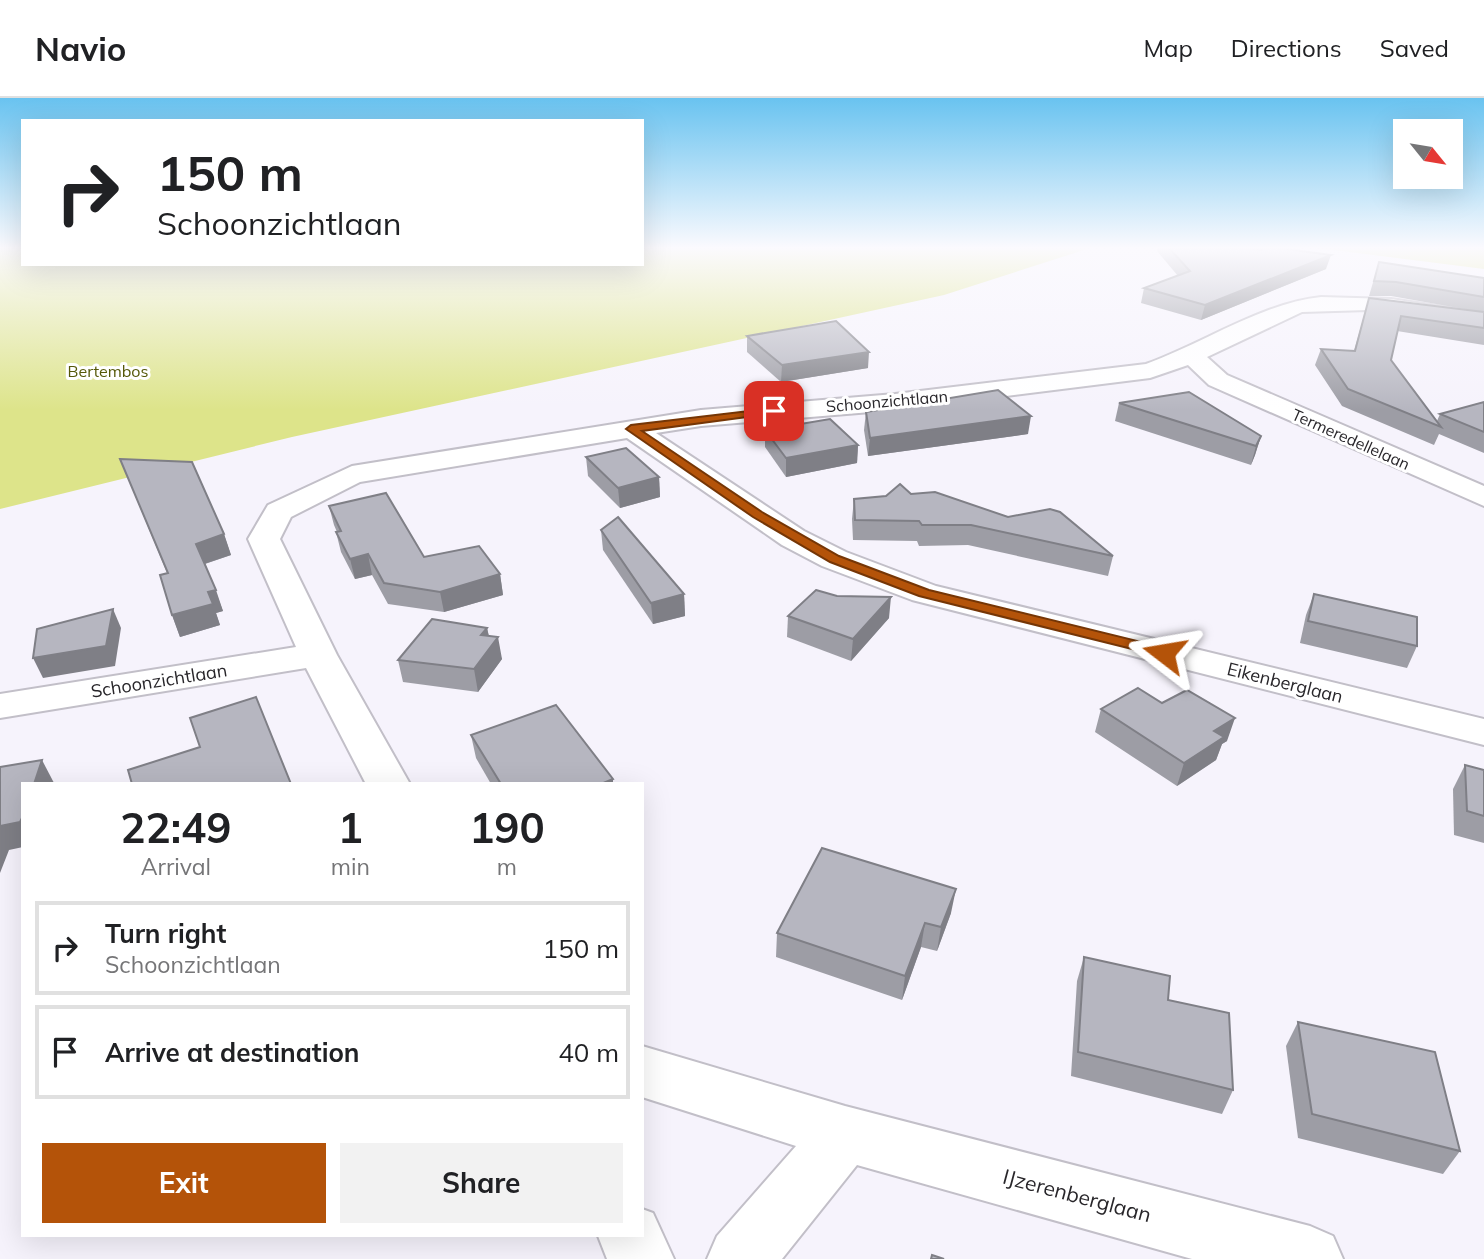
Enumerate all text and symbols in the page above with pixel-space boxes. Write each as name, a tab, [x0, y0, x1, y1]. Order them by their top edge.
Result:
text: Navio	[35, 28, 126, 69]
text: Map	[1143, 33, 1193, 63]
text: Directions	[1231, 33, 1342, 63]
text: Saved	[1380, 33, 1449, 63]
north arrow	[1393, 119, 1463, 189]
map controls	[1393, 119, 1463, 189]
text: 150 m	[157, 142, 303, 203]
icon: right	[42, 147, 133, 238]
text: Schoonzichtlaan	[157, 203, 402, 243]
park label: Bertembos	[68, 361, 148, 381]
pin	[744, 381, 804, 441]
street label: Schoonzichtlaan	[825, 386, 949, 416]
icon: arrive	[755, 392, 793, 430]
street label: Termeredellelaan	[1289, 404, 1413, 474]
position arrow	[1127, 616, 1201, 690]
street label: Eikenberglaan	[1225, 657, 1345, 708]
street label: Schoonzichtlaan	[89, 658, 229, 703]
text: 22:49	[120, 801, 231, 854]
text: 1	[338, 801, 363, 854]
text: 190	[469, 801, 545, 854]
text: Arrival	[141, 852, 211, 881]
text: min	[331, 852, 370, 881]
text: m	[497, 852, 517, 881]
text: Turn right	[105, 917, 226, 950]
icon: right	[46, 929, 84, 967]
text: 150 m	[543, 932, 619, 965]
text: Schoonzichtlaan	[105, 950, 281, 979]
icon: arrive	[46, 1033, 84, 1071]
text: Arrive at destination	[105, 1036, 360, 1069]
text: 40 m	[558, 1036, 619, 1069]
button: Exit	[42, 1143, 326, 1223]
button: Share	[340, 1143, 623, 1223]
street label: IJzerenberglaan	[1000, 1163, 1154, 1227]

